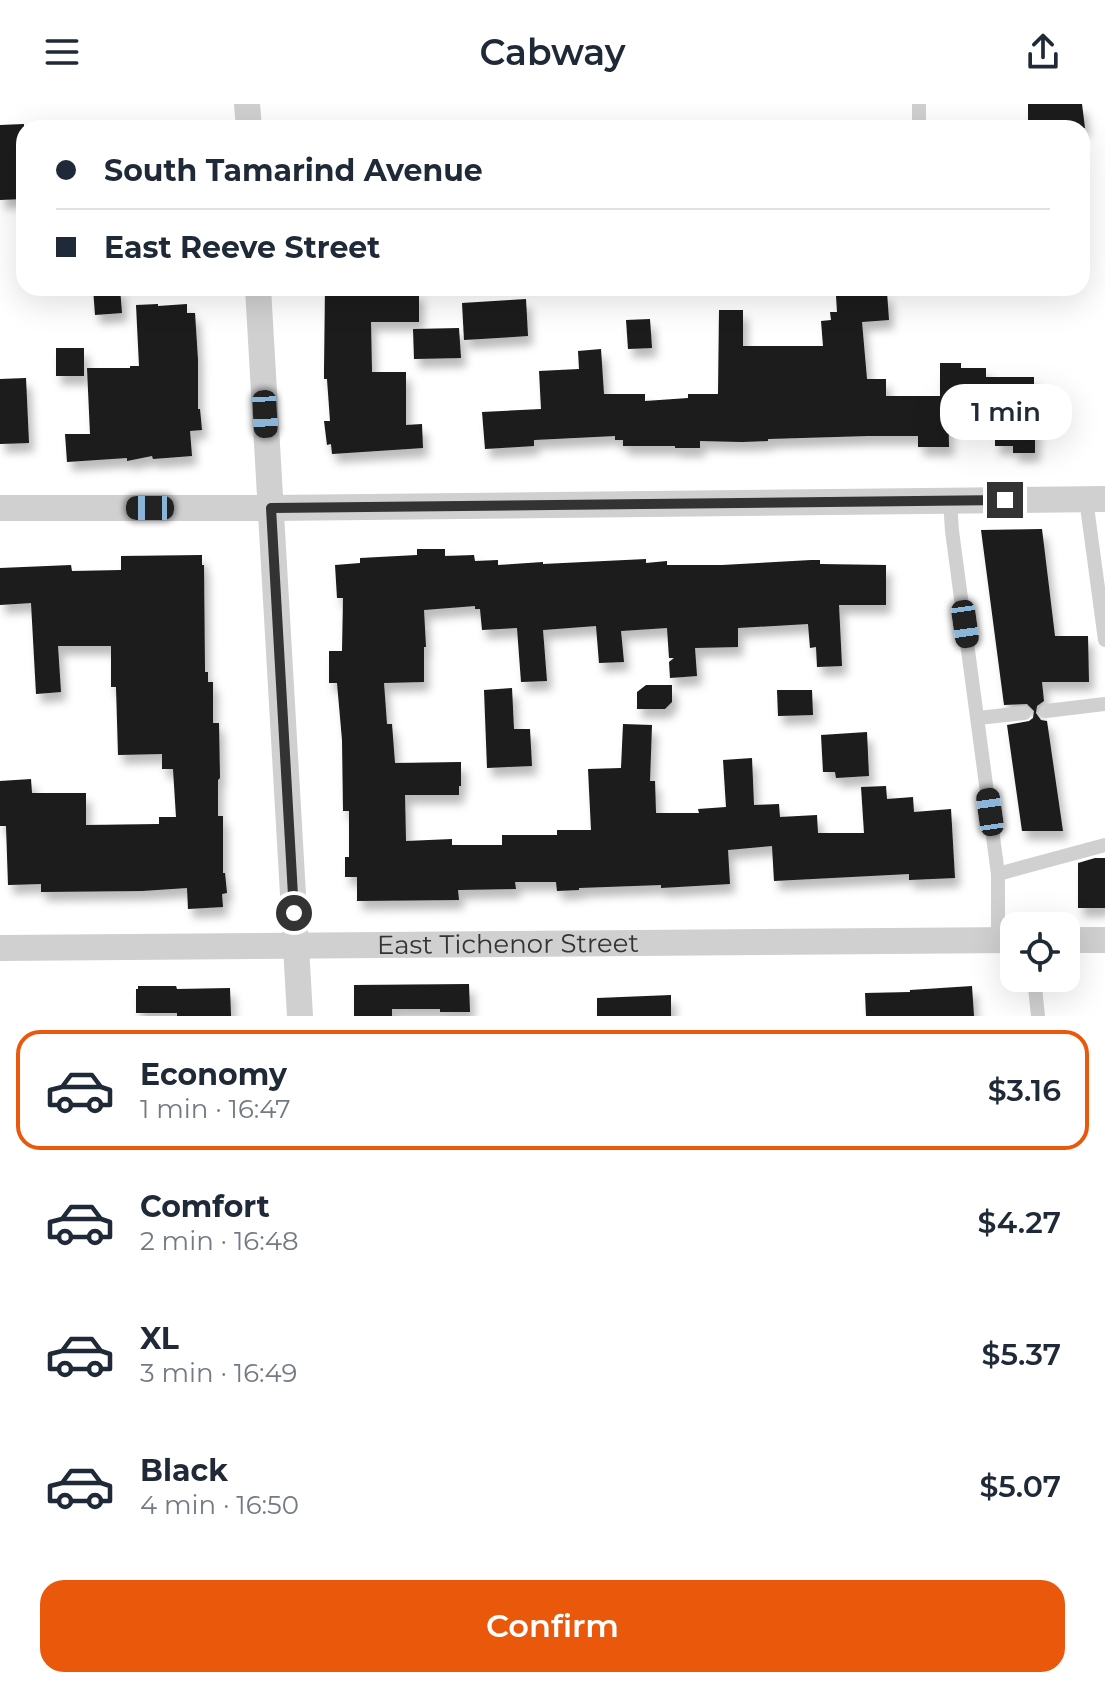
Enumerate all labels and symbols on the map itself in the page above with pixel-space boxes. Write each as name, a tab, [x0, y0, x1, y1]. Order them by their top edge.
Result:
callout: 1 min	[939, 384, 1071, 440]
car	[252, 389, 278, 439]
route end	[987, 482, 1023, 518]
car	[126, 496, 174, 520]
car	[950, 599, 980, 649]
car	[975, 787, 1005, 837]
route start	[276, 895, 312, 931]
street label: East Tichenor Street	[377, 927, 639, 961]

